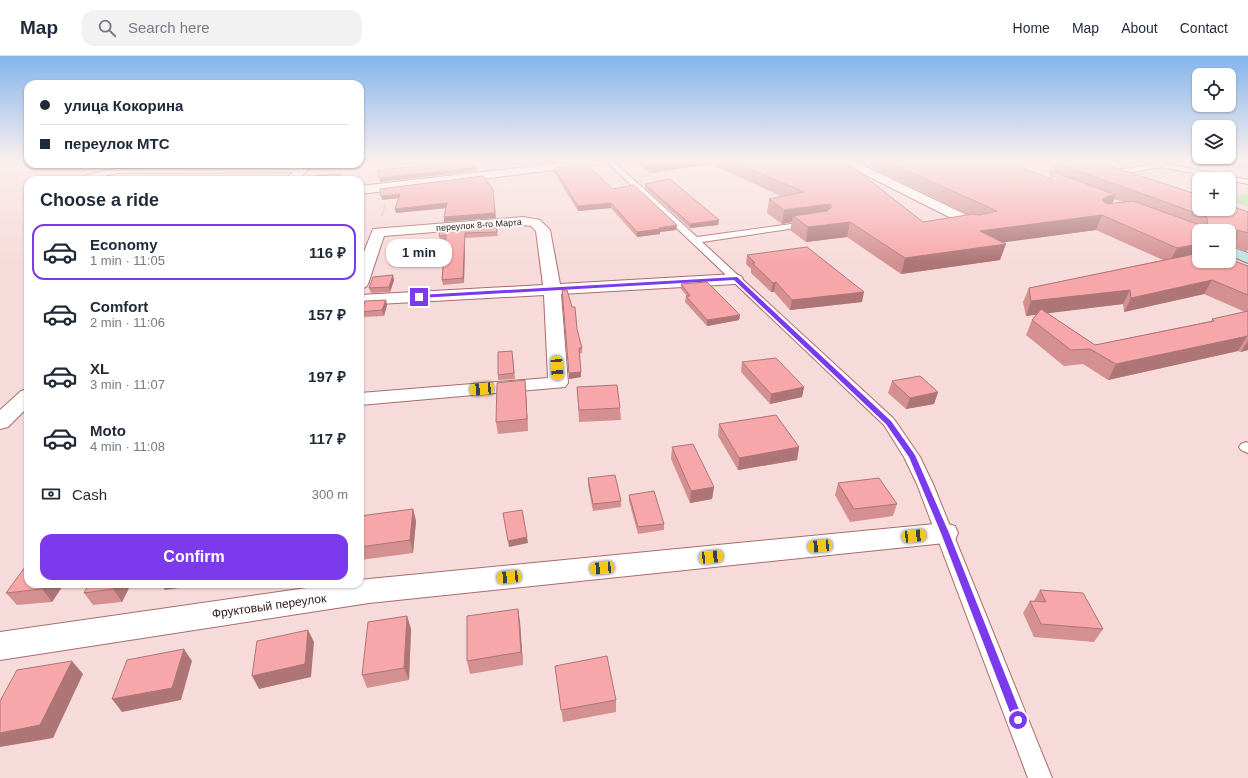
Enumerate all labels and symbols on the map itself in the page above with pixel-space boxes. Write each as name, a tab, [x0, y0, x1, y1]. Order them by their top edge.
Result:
street label: переулок 8-го Марта	[436, 217, 522, 233]
callout: 1 min	[386, 239, 452, 267]
route end	[410, 288, 428, 306]
car	[550, 356, 564, 380]
car	[470, 382, 494, 396]
car	[901, 529, 927, 543]
car	[808, 539, 832, 553]
car	[698, 550, 724, 564]
car	[590, 561, 614, 575]
car	[497, 570, 521, 584]
street label: Фруктовый переулок	[211, 591, 328, 621]
route start	[1009, 711, 1027, 729]

